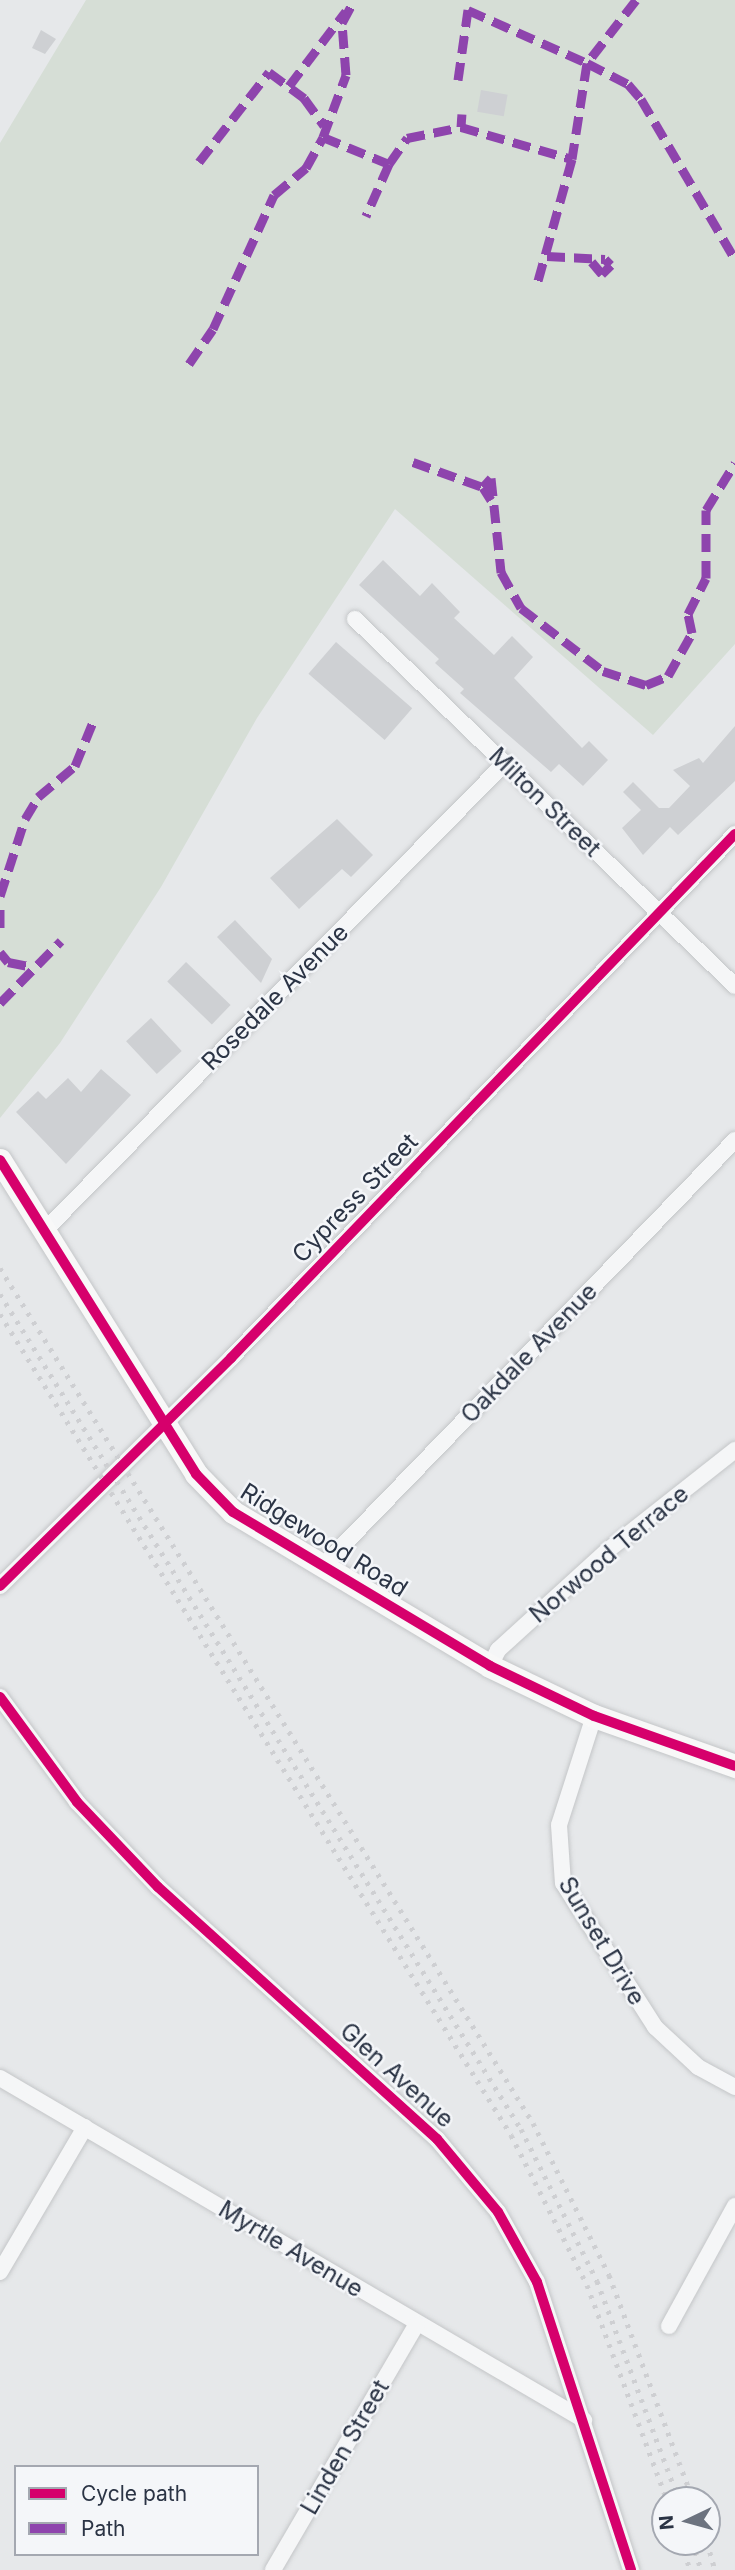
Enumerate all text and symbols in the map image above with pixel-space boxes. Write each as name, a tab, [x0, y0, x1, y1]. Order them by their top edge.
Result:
street label: Milton Street	[483, 742, 607, 862]
street label: Rosedale Avenue	[196, 918, 354, 1076]
street label: Cypress Street	[286, 1128, 424, 1268]
street label: Oakdale Avenue	[455, 1277, 603, 1429]
street label: Ridgewood Road	[235, 1477, 413, 1603]
street label: Norwood Terrace	[524, 1479, 694, 1629]
street label: Sunset Drive	[552, 1872, 652, 2010]
street label: Glen Avenue	[334, 2016, 460, 2134]
street label: Myrtle Avenue	[214, 2195, 368, 2303]
street label: Linden Street	[295, 2374, 395, 2520]
legend	[14, 2465, 259, 2556]
text: Cycle path	[81, 2481, 187, 2506]
north arrow	[651, 2486, 721, 2556]
text: N	[654, 2514, 679, 2531]
text: Path	[81, 2516, 126, 2541]

